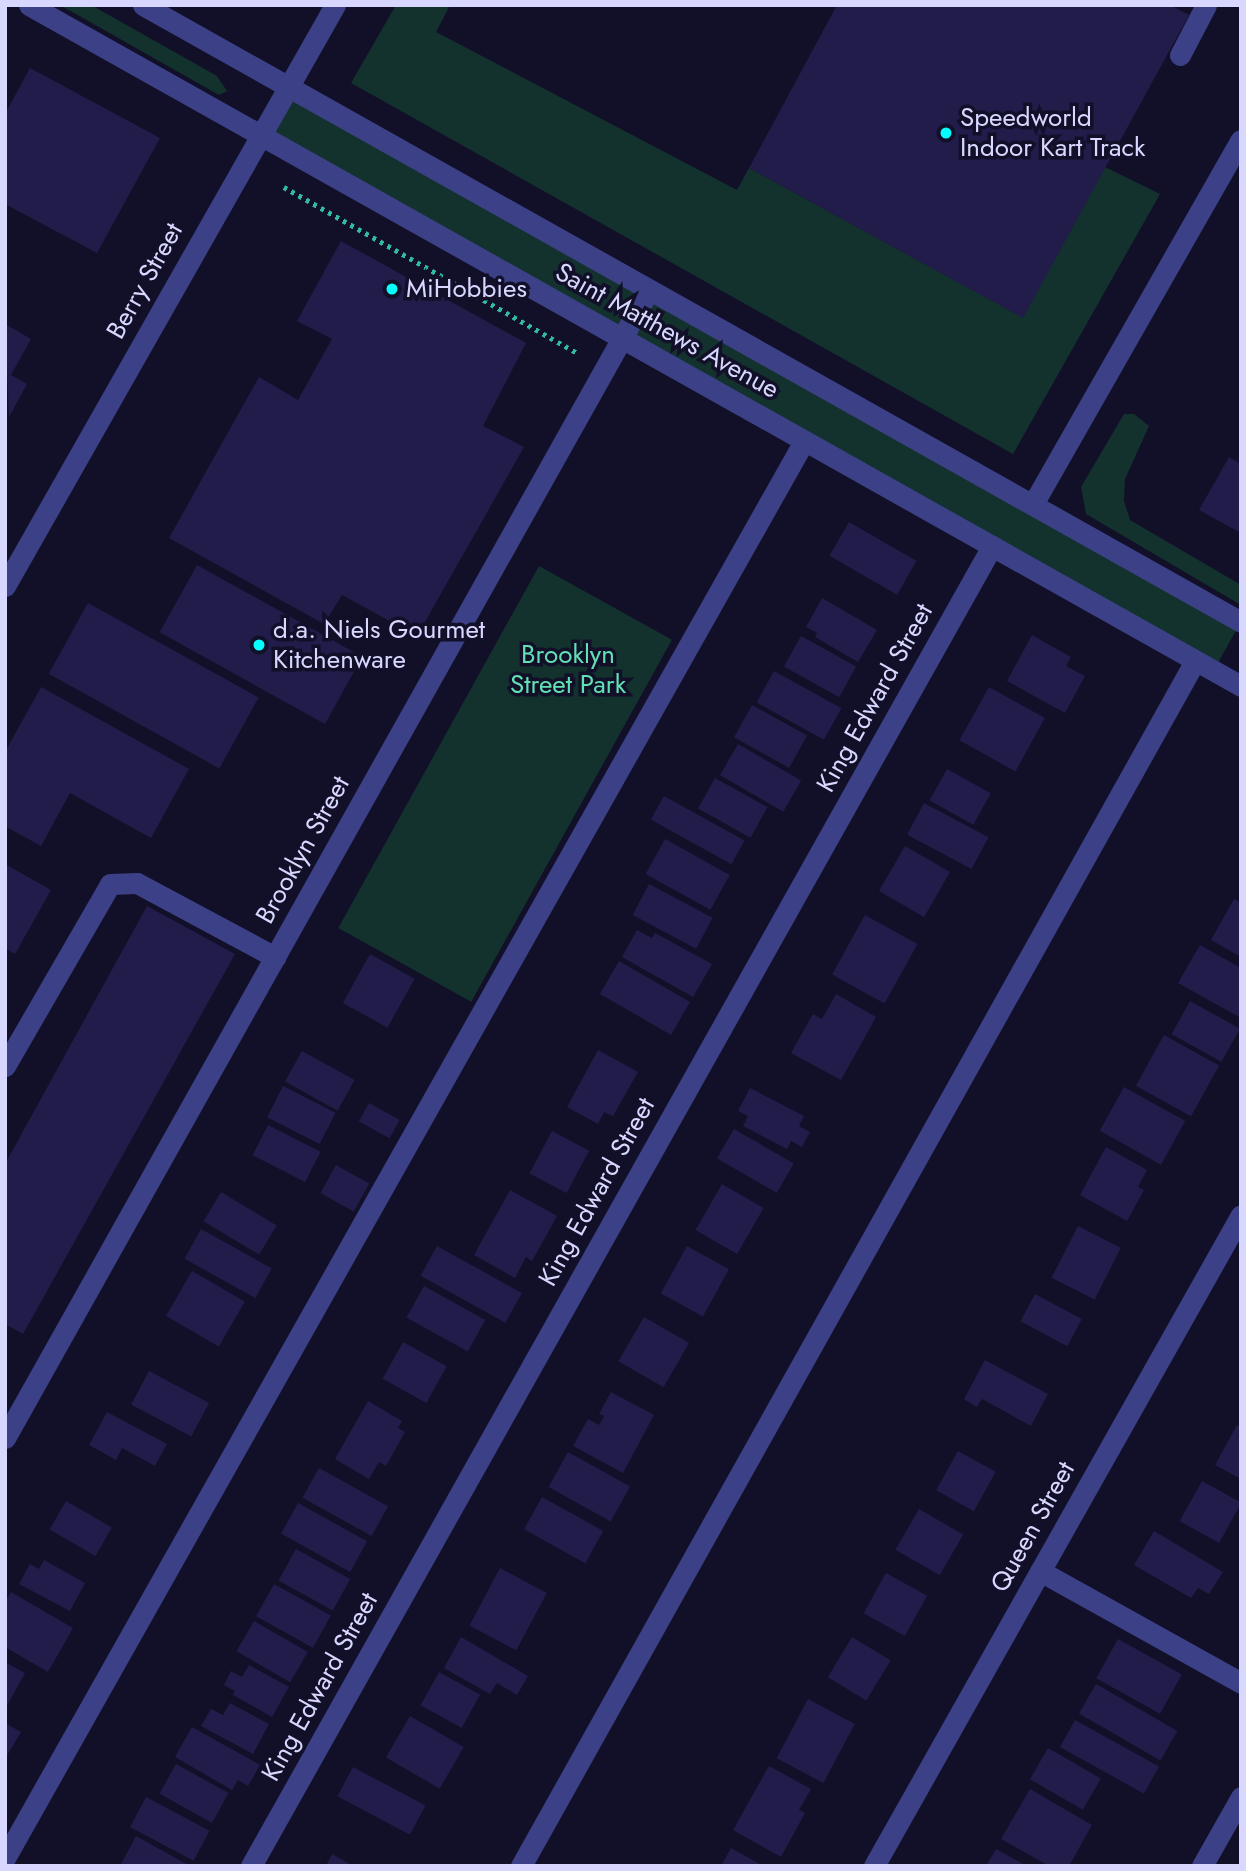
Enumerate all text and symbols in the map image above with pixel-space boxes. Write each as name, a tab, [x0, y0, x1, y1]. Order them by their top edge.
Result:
place label: Speedworld Indoor Kart Track	[960, 102, 1145, 164]
marker: Speedworld Indoor Kart Track	[938, 125, 954, 141]
street label: Berry Street	[100, 218, 190, 344]
street label: Saint Matthews Avenue	[550, 257, 784, 405]
place label: MiHobbies	[406, 273, 527, 305]
marker: MiHobbies	[384, 281, 400, 297]
street label: King Edward Street	[810, 598, 940, 798]
place label: d.a. Niels Gourmet Kitchenware	[273, 614, 485, 676]
marker: d.a. Niels Gourmet Kitchenware	[251, 637, 267, 653]
park label: Brooklyn Street Park	[510, 639, 626, 700]
street label: Brooklyn Street	[250, 771, 356, 929]
street label: King Edward Street	[532, 1092, 662, 1292]
street label: Queen Street	[984, 1456, 1082, 1598]
street label: King Edward Street	[255, 1587, 385, 1787]

